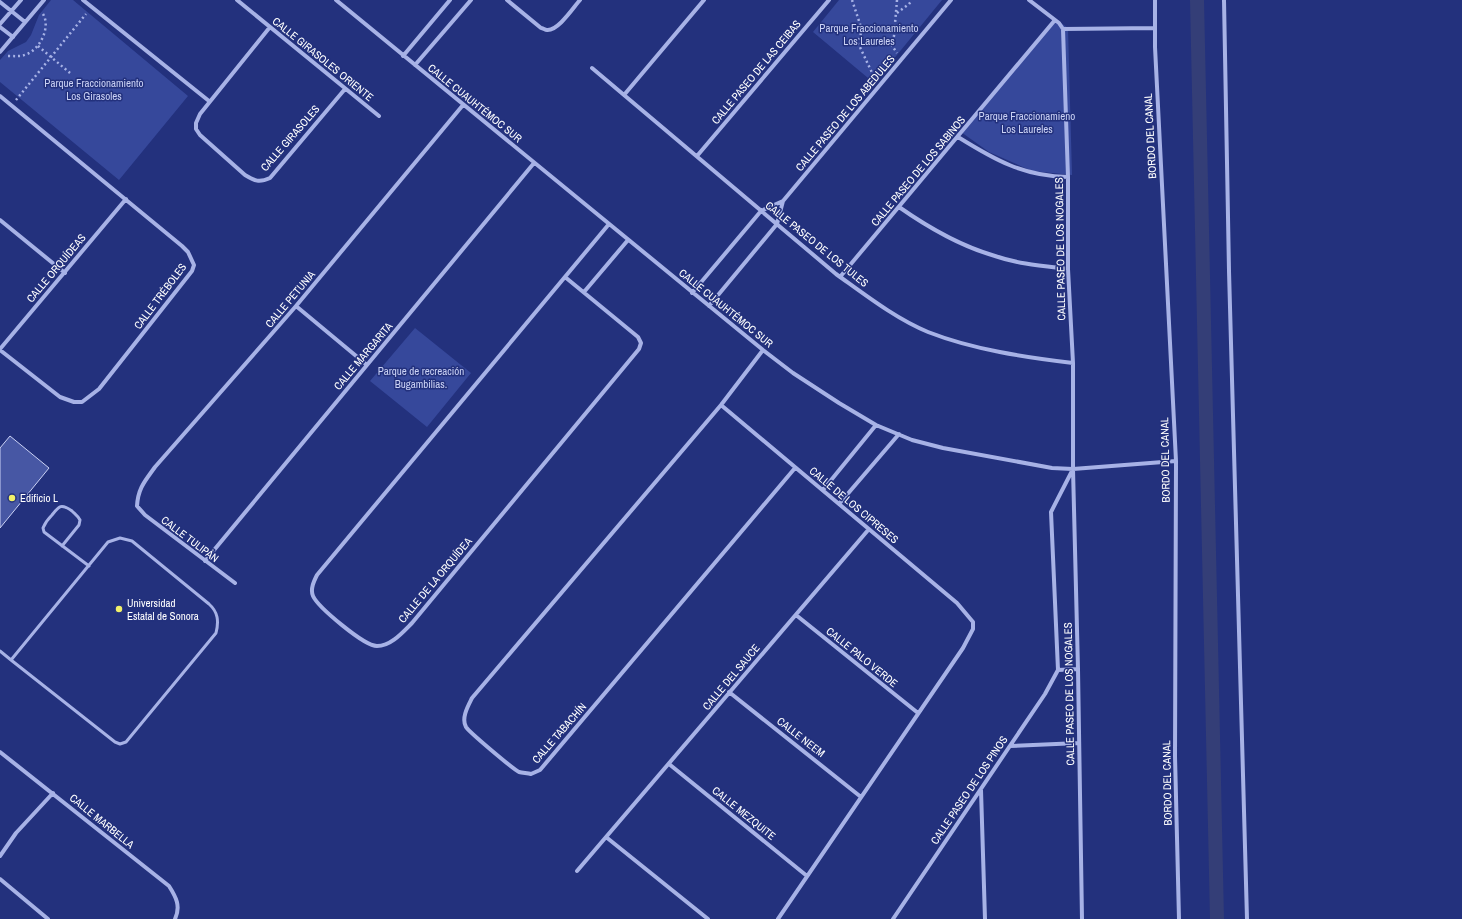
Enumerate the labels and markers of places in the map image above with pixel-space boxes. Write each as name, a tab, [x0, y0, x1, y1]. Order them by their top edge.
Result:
place label: Edificio L	[20, 491, 58, 505]
marker: Edificio L	[7, 493, 17, 503]
place label: Universidad Estatal de Sonora	[127, 596, 199, 623]
marker: Universidad Estatal de Sonora	[114, 604, 124, 614]

